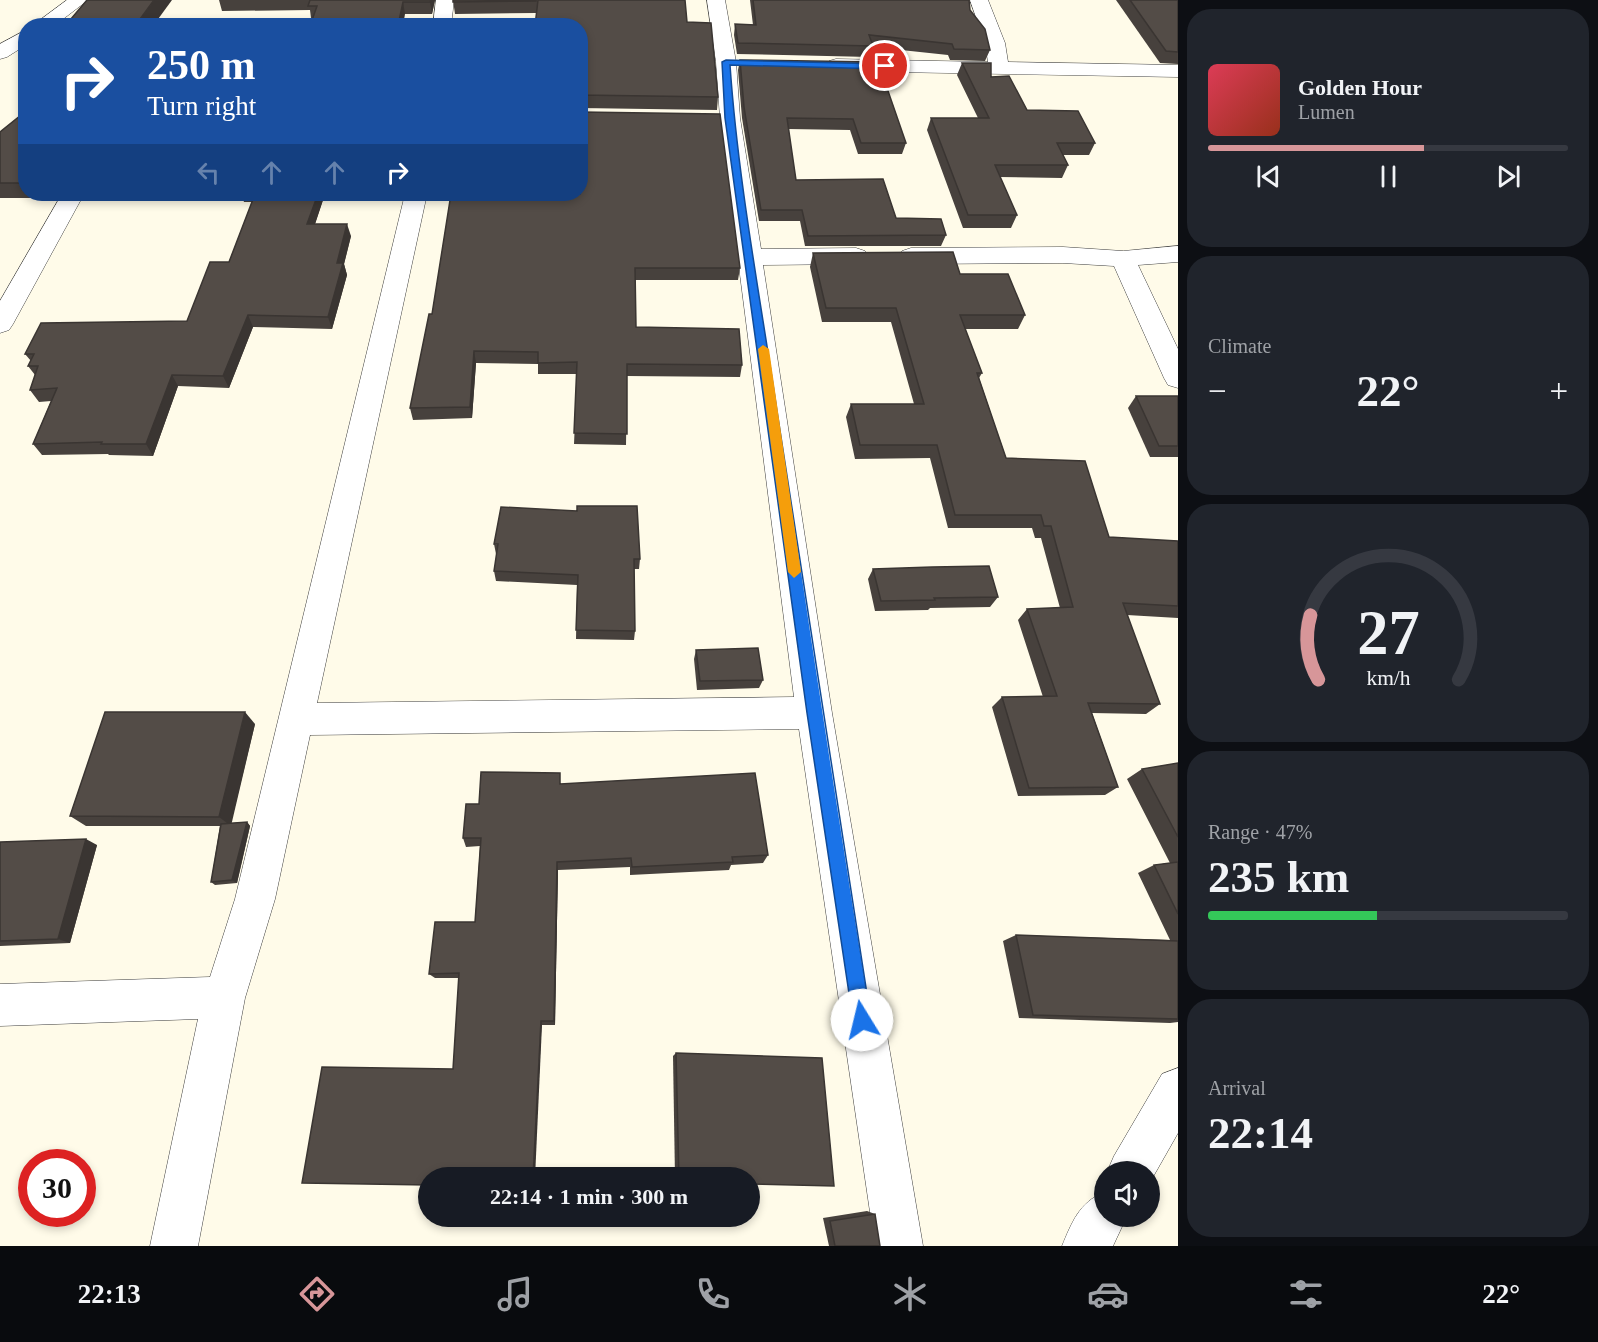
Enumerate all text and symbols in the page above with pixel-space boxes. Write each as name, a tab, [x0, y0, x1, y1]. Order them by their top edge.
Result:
pin	[859, 40, 910, 91]
icon: right	[48, 42, 126, 120]
text: 250 m	[147, 42, 256, 88]
icon: arrive	[868, 49, 901, 82]
text: Golden Hour	[1298, 75, 1422, 100]
text: Turn right	[147, 91, 256, 121]
text: Lumen	[1298, 101, 1355, 123]
icon: left	[192, 156, 225, 189]
icon: ahead	[255, 156, 288, 189]
icon: ahead	[318, 156, 351, 189]
icon: right	[381, 156, 414, 189]
icon: previous	[1252, 160, 1285, 193]
icon: pause	[1372, 160, 1405, 193]
icon: next	[1492, 160, 1525, 193]
text: Climate	[1208, 335, 1271, 357]
text: 22°	[1357, 366, 1420, 416]
text: −	[1208, 373, 1227, 409]
text: +	[1549, 373, 1568, 409]
text: 27	[1357, 598, 1419, 667]
text: km/h	[1366, 666, 1410, 690]
text: Range · 47%	[1208, 821, 1312, 843]
text: 235 km	[1208, 852, 1349, 902]
position arrow	[830, 988, 894, 1052]
text: Arrival	[1208, 1077, 1266, 1099]
text: 22:14	[1208, 1108, 1313, 1158]
speed limit sign: 30	[18, 1149, 96, 1227]
map controls	[1094, 1161, 1160, 1227]
button: sound	[1094, 1161, 1160, 1227]
text: 22:14 · 1 min · 300 m	[490, 1184, 688, 1209]
icon: directions	[296, 1273, 338, 1315]
icon: music	[494, 1273, 536, 1315]
icon: phone	[692, 1273, 734, 1315]
icon: climate	[889, 1273, 931, 1315]
icon: car	[1087, 1273, 1129, 1315]
icon: filters	[1285, 1273, 1327, 1315]
text: 22:13	[78, 1279, 141, 1309]
text: 22°	[1482, 1279, 1520, 1309]

